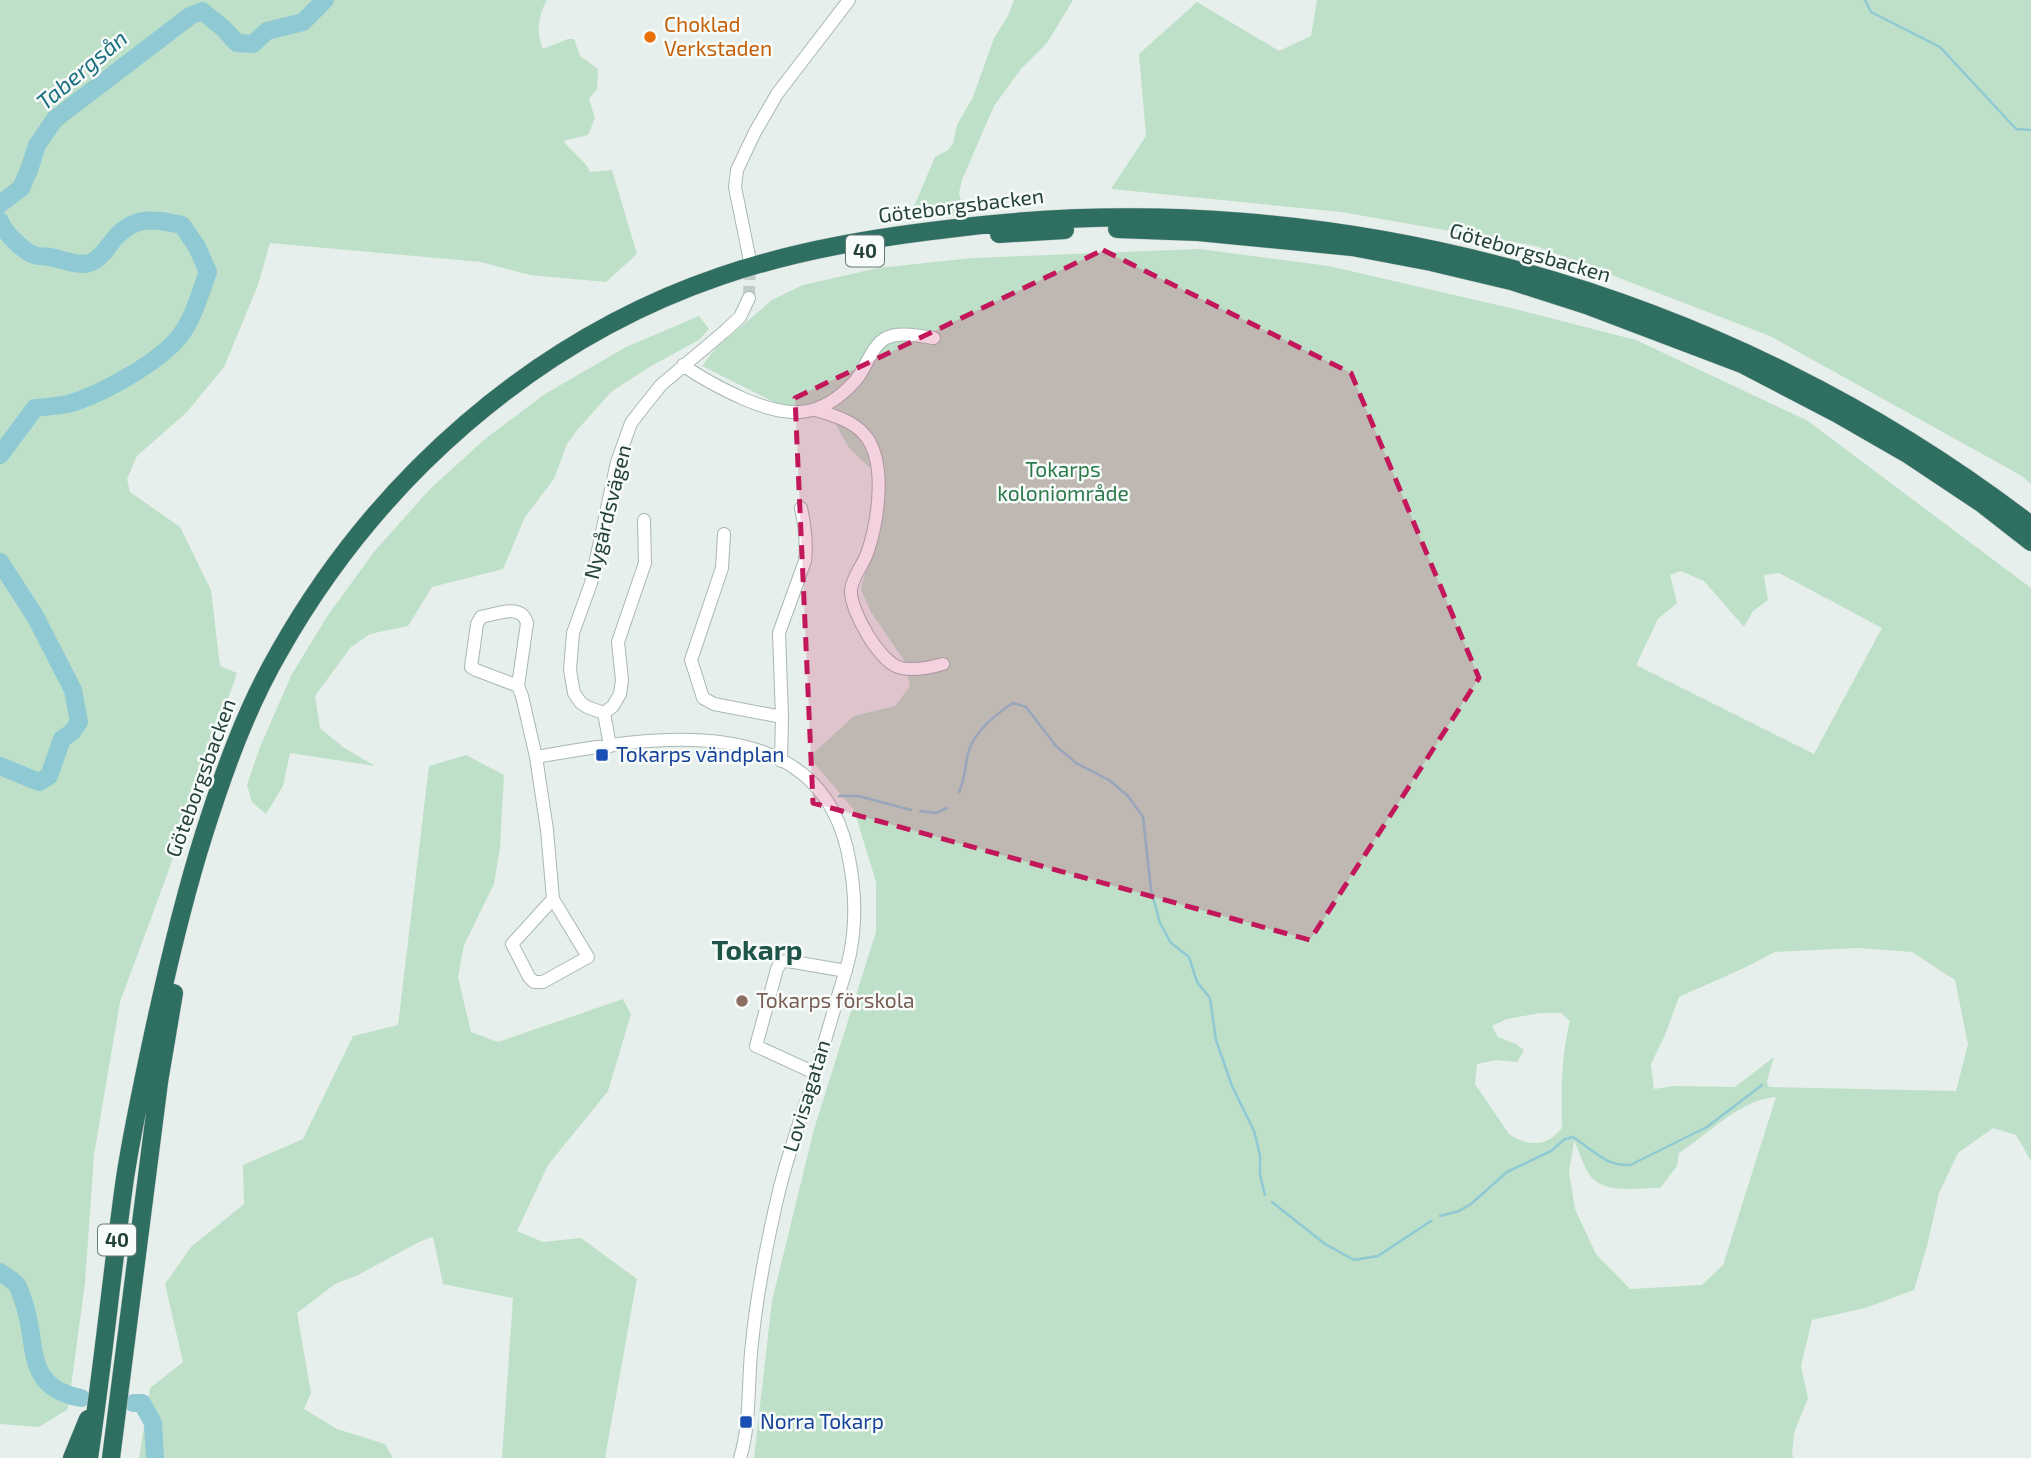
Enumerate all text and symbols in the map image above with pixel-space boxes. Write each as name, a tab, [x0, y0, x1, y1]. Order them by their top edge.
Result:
place label: Choklad Verkstaden	[664, 11, 772, 60]
water label: Tabergsån	[30, 23, 132, 115]
marker: Choklad Verkstaden	[642, 29, 658, 45]
street label: Göteborgsbacken	[877, 182, 1045, 227]
street label: Göteborgsbacken	[1447, 217, 1614, 287]
road number: 40	[846, 235, 884, 266]
street label: Nygårdsvägen	[578, 442, 635, 581]
park label: Tokarps koloniområde	[997, 456, 1129, 505]
street label: Göteborgsbacken	[159, 695, 240, 860]
place label: Tokarps vändplan	[616, 741, 784, 766]
marker: Tokarps vändplan	[594, 747, 610, 763]
district label: Tokarp	[712, 932, 802, 966]
place label: Tokarps förskola	[756, 987, 915, 1012]
marker: Tokarps förskola	[734, 993, 750, 1009]
street label: Lovisagatan	[777, 1036, 834, 1155]
road number: 40	[98, 1224, 136, 1256]
place label: Norra Tokarp	[760, 1408, 884, 1433]
marker: Norra Tokarp	[738, 1414, 754, 1430]

